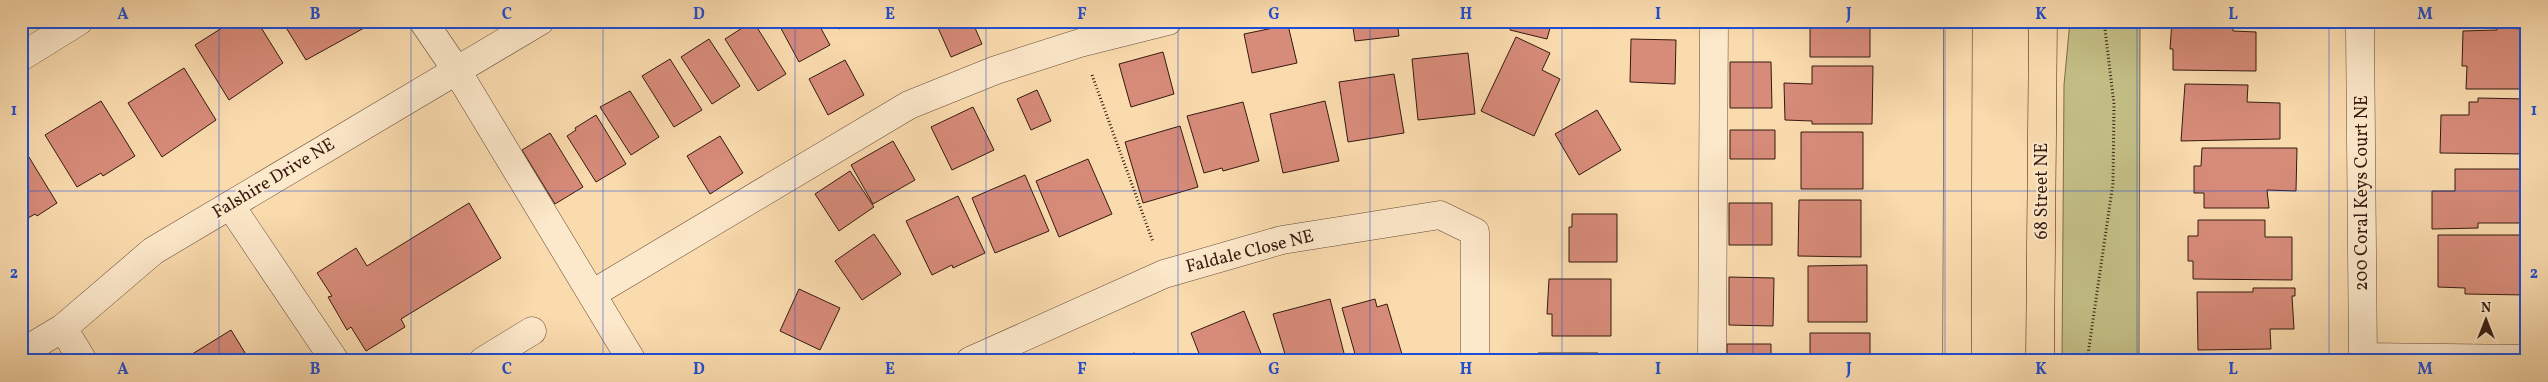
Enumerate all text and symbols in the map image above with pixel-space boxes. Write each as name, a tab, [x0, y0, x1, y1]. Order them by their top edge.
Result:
text: A	[117, 4, 129, 26]
text: B	[310, 4, 321, 26]
text: C	[502, 4, 512, 26]
text: D	[693, 4, 705, 26]
text: E	[885, 4, 895, 26]
text: F	[1077, 4, 1087, 26]
text: G	[1268, 4, 1280, 26]
text: H	[1460, 4, 1472, 26]
text: I	[1655, 4, 1661, 26]
text: J	[1845, 4, 1852, 26]
text: K	[2035, 4, 2047, 26]
text: L	[2228, 4, 2238, 26]
text: M	[2417, 4, 2433, 26]
street label: 200 Coral Keys Court NE	[2350, 95, 2375, 291]
text: 1	[11, 100, 17, 122]
text: 1	[2531, 100, 2537, 122]
street label: Falshire Drive NE	[208, 132, 340, 225]
street label: 68 Street NE	[2030, 142, 2055, 239]
street label: Faldale Close NE	[1183, 224, 1317, 280]
text: 2	[10, 263, 18, 285]
text: 2	[2530, 263, 2538, 285]
north arrow	[2460, 294, 2510, 344]
text: N	[2481, 299, 2491, 318]
text: A	[117, 359, 129, 381]
text: B	[310, 359, 321, 381]
text: C	[502, 359, 512, 381]
text: D	[693, 359, 705, 381]
text: E	[885, 359, 895, 381]
text: F	[1077, 359, 1087, 381]
text: G	[1268, 359, 1280, 381]
text: H	[1460, 359, 1472, 381]
text: I	[1655, 359, 1661, 381]
text: J	[1845, 359, 1852, 381]
text: K	[2035, 359, 2047, 381]
text: L	[2228, 359, 2238, 381]
text: M	[2417, 359, 2433, 381]

